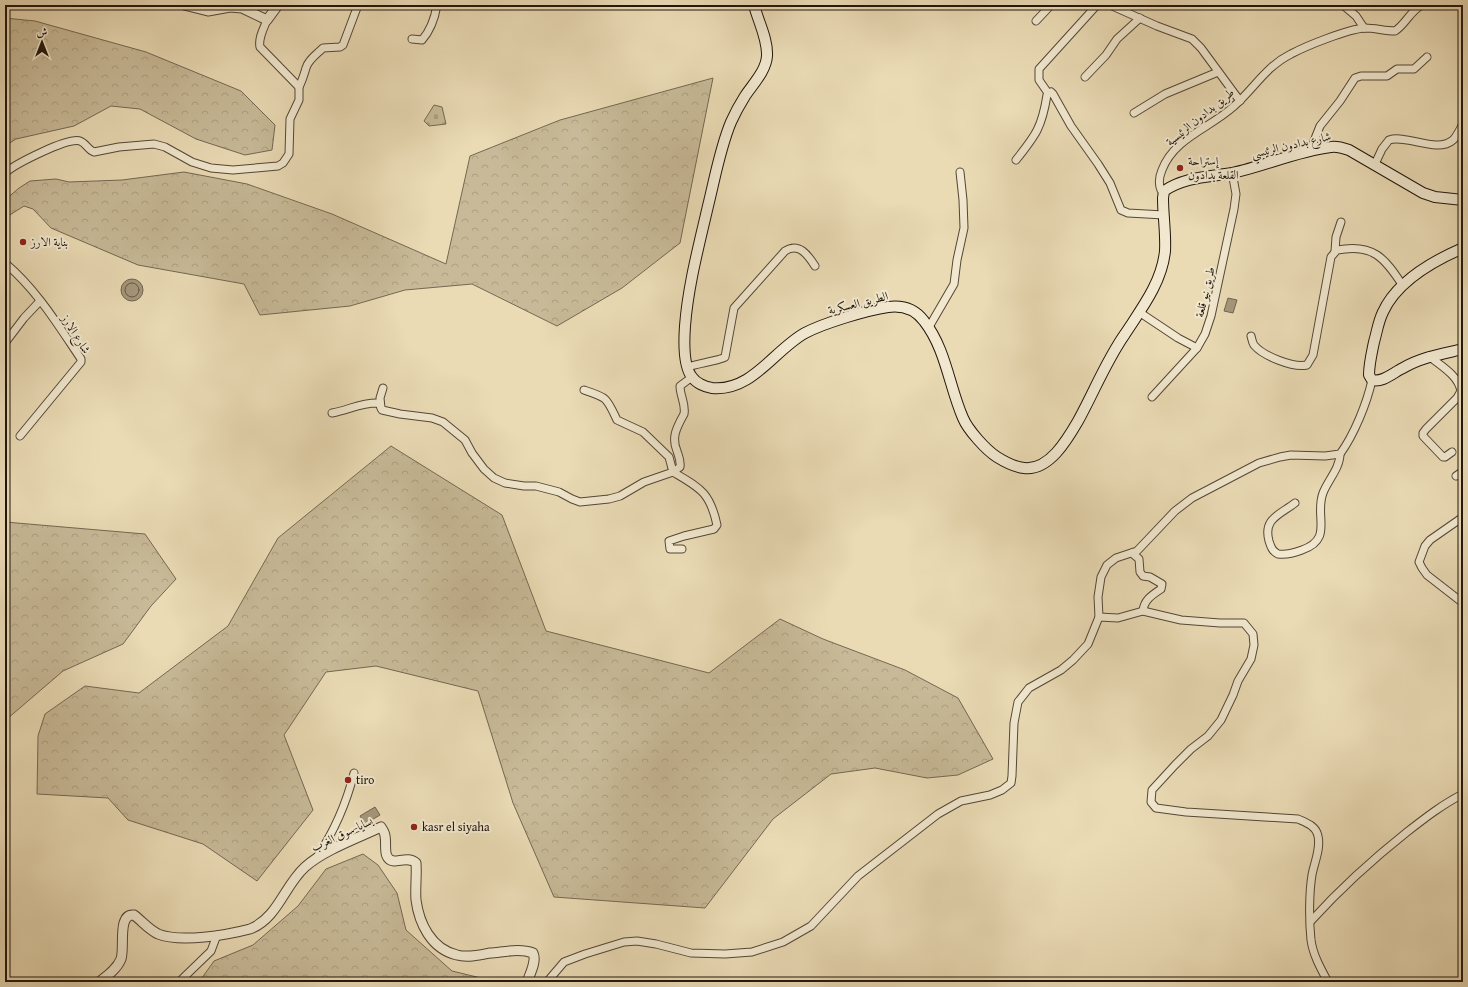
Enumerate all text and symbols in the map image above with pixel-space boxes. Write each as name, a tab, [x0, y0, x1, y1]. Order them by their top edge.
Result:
north arrow	[22, 22, 62, 62]
text: ش	[37, 24, 48, 40]
street label: طريق بدادون الرئيسية	[1162, 84, 1238, 150]
street label: شارع بدادون الرئيسي	[1249, 127, 1333, 165]
place label: إستراحة القلعة بدادون	[1188, 152, 1239, 183]
marker: إستراحة القلعة بدادون	[1175, 163, 1185, 173]
place label: بناية الارز	[30, 233, 68, 250]
marker: بناية الارز	[18, 237, 28, 247]
street label: طريق نيو قلعة	[1190, 265, 1219, 319]
street label: الطريق العسكرية	[826, 287, 890, 318]
street label: شارع الارز	[55, 310, 95, 358]
place label: tiro	[356, 771, 375, 788]
marker: tiro	[343, 775, 353, 785]
street label: بسايا-سوق الغرب	[308, 812, 376, 855]
place label: kasr el siyaha	[422, 818, 490, 835]
marker: kasr el siyaha	[409, 822, 419, 832]

